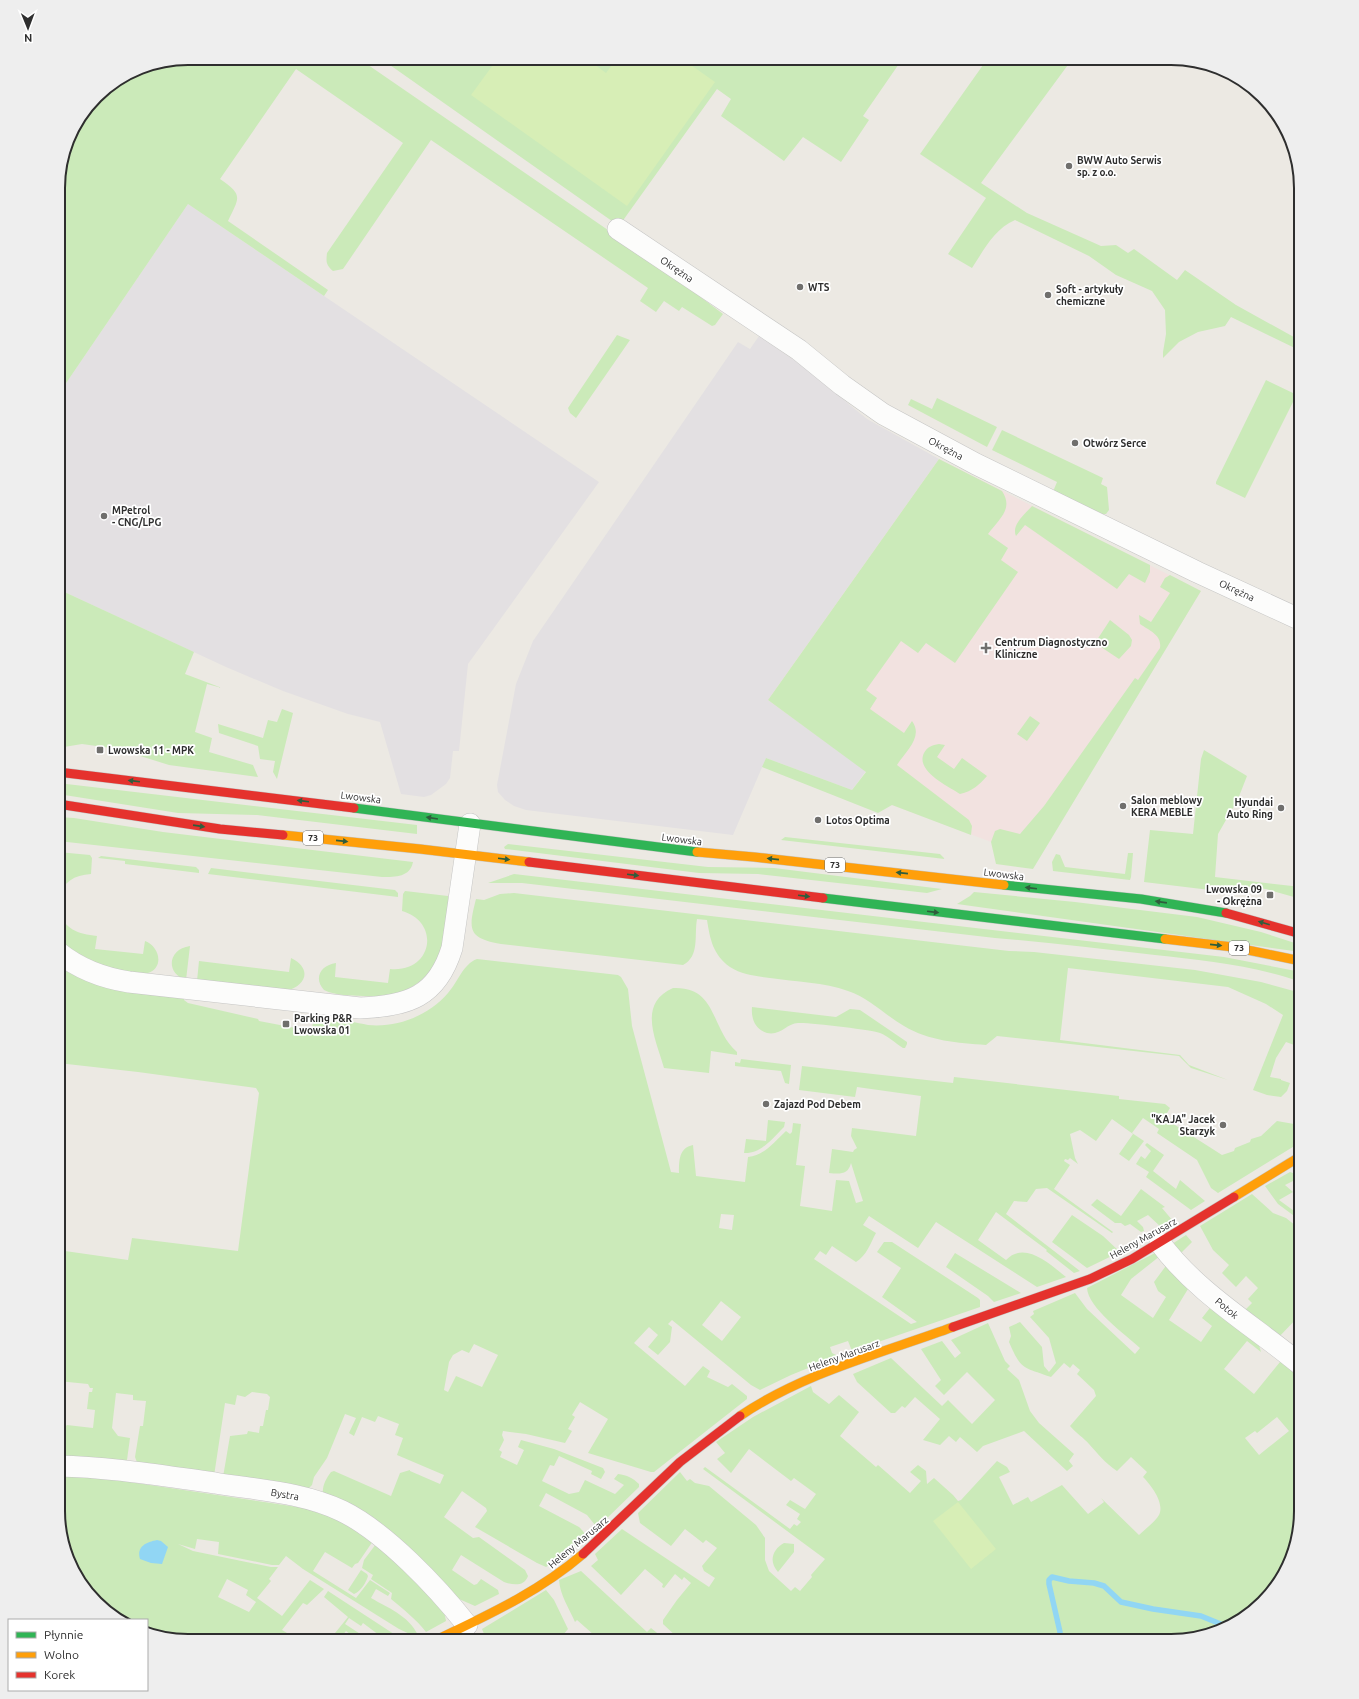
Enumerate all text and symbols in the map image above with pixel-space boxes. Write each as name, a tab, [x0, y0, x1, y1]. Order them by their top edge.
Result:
north arrow	[8, 8, 48, 48]
text: N	[24, 32, 32, 44]
place label: BWW Auto Serwis sp. z o.o.	[1077, 155, 1162, 178]
marker: BWW Auto Serwis sp. z o.o.	[1064, 161, 1074, 171]
street label: Okrężna	[658, 254, 695, 284]
marker: WTS	[795, 282, 805, 292]
place label: WTS	[808, 282, 830, 293]
place label: Soft - artykuły chemiczne	[1056, 284, 1124, 307]
marker: Soft - artykuły chemiczne	[1043, 290, 1053, 300]
street label: Okrężna	[927, 435, 965, 462]
marker: Otwórz Serce	[1070, 438, 1080, 448]
place label: Otwórz Serce	[1083, 438, 1147, 449]
place label: MPetrol - CNG/LPG	[112, 505, 161, 528]
marker: MPetrol - CNG/LPG	[99, 511, 109, 521]
street label: Okrężna	[1217, 578, 1256, 603]
place label: Centrum Diagnostyczno Kliniczne	[995, 637, 1107, 660]
marker: Centrum Diagnostyczno Kliniczne	[980, 642, 992, 654]
marker: Lwowska 11 - MPK	[95, 745, 105, 755]
place label: Lwowska 11 - MPK	[108, 745, 194, 756]
one-way arrow	[128, 778, 140, 784]
street label: Lwowska	[340, 790, 382, 805]
place label: Salon meblowy KERA MEBLE	[1131, 795, 1203, 818]
place label: Hyundai Auto Ring	[1226, 797, 1273, 820]
one-way arrow	[297, 798, 309, 805]
marker: Salon meblowy KERA MEBLE	[1118, 801, 1128, 811]
marker: Hyundai Auto Ring	[1276, 803, 1286, 813]
one-way arrow	[425, 815, 438, 821]
marker: Lotos Optima	[813, 815, 823, 825]
place label: Lotos Optima	[826, 815, 890, 826]
one-way arrow	[193, 823, 205, 829]
road number: 73	[303, 831, 323, 845]
street label: Lwowska	[661, 832, 703, 847]
one-way arrow	[336, 838, 348, 844]
one-way arrow	[767, 855, 779, 862]
one-way arrow	[498, 856, 510, 862]
road number: 73	[825, 858, 845, 872]
street label: Lwowska	[983, 867, 1025, 882]
one-way arrow	[896, 870, 908, 876]
one-way arrow	[627, 872, 639, 878]
place label: Lwowska 09 - Okrężna	[1206, 884, 1262, 908]
one-way arrow	[1025, 885, 1037, 891]
marker: Lwowska 09 - Okrężna	[1265, 890, 1275, 900]
one-way arrow	[798, 893, 810, 899]
one-way arrow	[1155, 899, 1167, 905]
one-way arrow	[927, 908, 939, 915]
one-way arrow	[1257, 920, 1269, 926]
road number: 73	[1229, 941, 1249, 955]
one-way arrow	[1210, 942, 1222, 948]
place label: Parking P&R Lwowska 01	[294, 1013, 352, 1036]
marker: Parking P&R Lwowska 01	[281, 1019, 291, 1029]
marker: Zajazd Pod Debem	[761, 1099, 771, 1109]
place label: Zajazd Pod Debem	[774, 1099, 861, 1110]
place label: "KAJA" Jacek Starzyk	[1151, 1114, 1215, 1137]
marker: "KAJA" Jacek Starzyk	[1218, 1120, 1228, 1130]
street label: Heleny Marusarz	[1108, 1215, 1179, 1261]
street label: Potok	[1213, 1296, 1240, 1321]
street label: Heleny Marusarz	[807, 1337, 881, 1373]
street label: Bystra	[270, 1487, 300, 1502]
street label: Heleny Marusarz	[546, 1514, 611, 1571]
legend	[8, 1619, 148, 1691]
text: Płynnie	[44, 1628, 83, 1641]
text: Wolno	[44, 1648, 79, 1661]
text: Korek	[44, 1668, 75, 1681]

